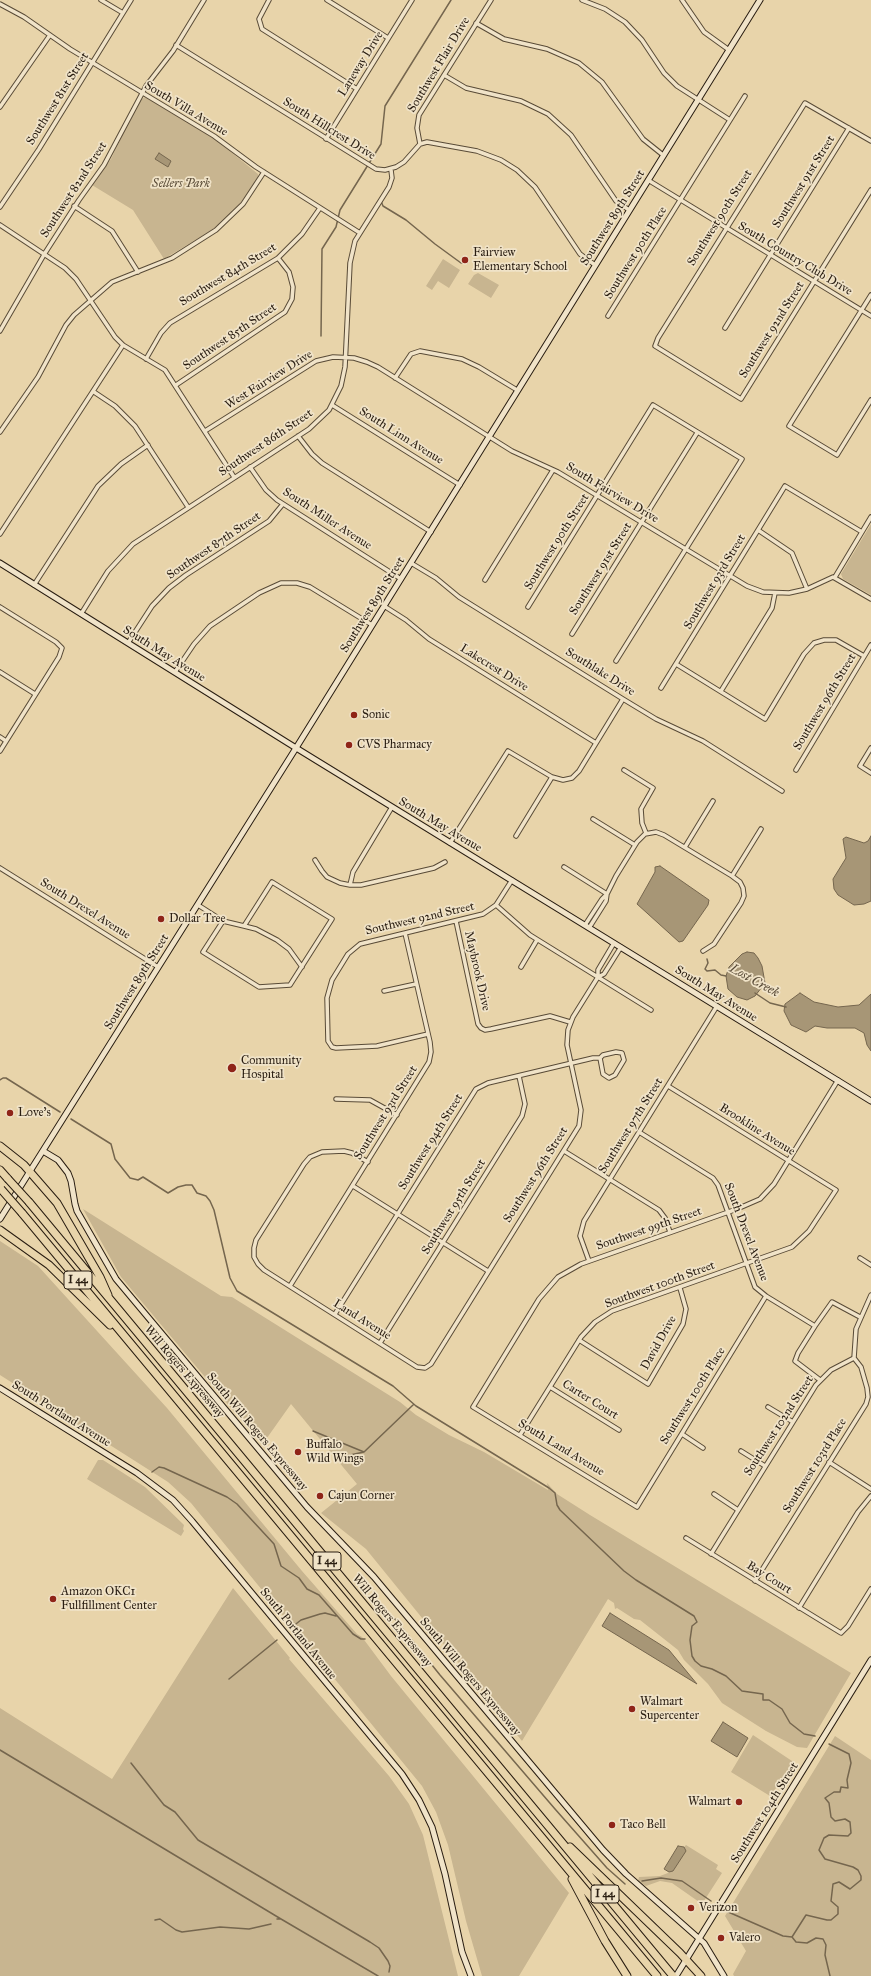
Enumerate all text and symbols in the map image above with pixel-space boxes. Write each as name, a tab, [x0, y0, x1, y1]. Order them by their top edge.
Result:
street label: Southwest Flair Drive	[405, 15, 473, 115]
street label: Laneway Drive	[335, 29, 387, 99]
street label: Southwest 81st Street	[24, 50, 92, 148]
street label: South Villa Avenue	[142, 78, 230, 140]
street label: South Hillcrest Drive	[280, 95, 378, 163]
street label: Southwest 91st Street	[770, 133, 838, 231]
street label: Southwest 82nd Street	[38, 139, 110, 241]
street label: Southwest 89th Street	[578, 167, 648, 269]
street label: Southwest 90th Street	[685, 167, 755, 269]
park label: Sellers Park	[152, 177, 210, 191]
street label: Southwest 90th Place	[602, 204, 670, 302]
street label: South Country Club Drive	[735, 219, 855, 299]
street label: Southwest 84th Street	[177, 240, 279, 310]
place label: Fairview Elementary School	[473, 246, 567, 274]
marker: Fairview Elementary School	[460, 255, 470, 265]
street label: Southwest 92nd Street	[736, 279, 808, 381]
street label: Southwest 85th Street	[181, 300, 279, 374]
street label: West Fairview Drive	[223, 347, 315, 413]
street label: South Linn Avenue	[356, 404, 446, 468]
street label: Southwest 86th Street	[216, 406, 316, 480]
street label: South Fairview Drive	[563, 460, 661, 526]
street label: South Miller Avenue	[280, 485, 374, 553]
street label: Southwest 90th Street	[522, 491, 592, 593]
street label: Southwest 87th Street	[164, 509, 264, 583]
street label: Southwest 91st Street	[567, 520, 635, 618]
street label: Southwest 93rd Street	[681, 532, 749, 632]
street label: Southwest 89th Street	[338, 554, 408, 656]
street label: South May Avenue	[120, 623, 208, 685]
street label: Lakecrest Drive	[457, 641, 531, 695]
street label: Southlake Drive	[562, 645, 638, 699]
street label: Southwest 96th Street	[790, 651, 860, 753]
place label: Sonic	[362, 708, 390, 722]
marker: Sonic	[349, 710, 359, 720]
place label: CVS Pharmacy	[357, 738, 432, 752]
marker: CVS Pharmacy	[344, 740, 354, 750]
street label: South May Avenue	[396, 795, 484, 855]
street label: South Drexel Avenue	[37, 875, 133, 943]
street label: Southwest 92nd Street	[364, 899, 476, 939]
place label: Dollar Tree	[169, 912, 226, 926]
marker: Dollar Tree	[156, 914, 166, 924]
street label: Maybrook Drive	[461, 930, 493, 1012]
street label: Southwest 89th Street	[102, 931, 172, 1033]
water label: Lost Creek	[726, 961, 782, 1001]
street label: South May Avenue	[672, 963, 760, 1025]
place label: Community Hospital	[241, 1054, 301, 1082]
marker: Community Hospital	[226, 1062, 238, 1074]
street label: Southwest 93rd Street	[351, 1063, 421, 1163]
street label: Southwest 97th Street	[596, 1075, 666, 1177]
street label: Southwest 94th Street	[396, 1091, 466, 1193]
street label: Brookline Avenue	[716, 1101, 798, 1159]
place label: Love's	[18, 1106, 51, 1120]
marker: Love's	[5, 1108, 15, 1118]
street label: Southwest 96th Street	[501, 1125, 571, 1225]
street label: Southwest 95th Street	[419, 1157, 489, 1257]
street label: South Drexel Avenue	[721, 1181, 771, 1283]
street label: Southwest 99th Street	[594, 1204, 704, 1254]
street label: Southwest 100th Street	[603, 1258, 717, 1312]
road number: I 44	[64, 1271, 92, 1289]
street label: Land Avenue	[331, 1297, 393, 1343]
street label: David Drive	[638, 1313, 680, 1373]
street label: Will Rogers Expressway	[141, 1323, 227, 1421]
street label: Southwest 100th Place	[657, 1345, 729, 1447]
street label: South Will Rogers Expressway	[203, 1370, 311, 1494]
street label: Southwest 102nd Street	[741, 1373, 817, 1479]
street label: Carter Court	[559, 1377, 621, 1423]
street label: South Portland Avenue	[9, 1378, 113, 1450]
street label: Southwest 103rd Place	[780, 1416, 850, 1516]
street label: South Land Avenue	[515, 1417, 607, 1479]
place label: Buffalo Wild Wings	[306, 1438, 364, 1466]
marker: Buffalo Wild Wings	[293, 1447, 303, 1457]
place label: Cajun Corner	[328, 1489, 394, 1503]
marker: Cajun Corner	[315, 1491, 325, 1501]
road number: I 44	[313, 1552, 341, 1570]
street label: Bay Court	[744, 1559, 794, 1597]
street label: Will Rogers Expressway	[349, 1572, 435, 1670]
place label: Amazon OKC1 Fullfillment Center	[61, 1585, 157, 1613]
street label: South Portland Avenue	[257, 1585, 339, 1683]
marker: Amazon OKC1 Fullfillment Center	[48, 1594, 58, 1604]
street label: South Will Rogers Expressway	[416, 1615, 524, 1739]
place label: Walmart Supercenter	[640, 1695, 699, 1723]
marker: Walmart Supercenter	[627, 1704, 637, 1714]
street label: Southwest 104th Street	[728, 1760, 802, 1866]
place label: Walmart	[688, 1795, 731, 1809]
marker: Walmart	[734, 1797, 744, 1807]
place label: Taco Bell	[620, 1818, 666, 1832]
marker: Taco Bell	[607, 1820, 617, 1830]
road number: I 44	[591, 1885, 619, 1903]
place label: Verizon	[699, 1901, 737, 1915]
marker: Verizon	[686, 1903, 696, 1913]
place label: Valero	[729, 1931, 760, 1945]
marker: Valero	[716, 1933, 726, 1943]

